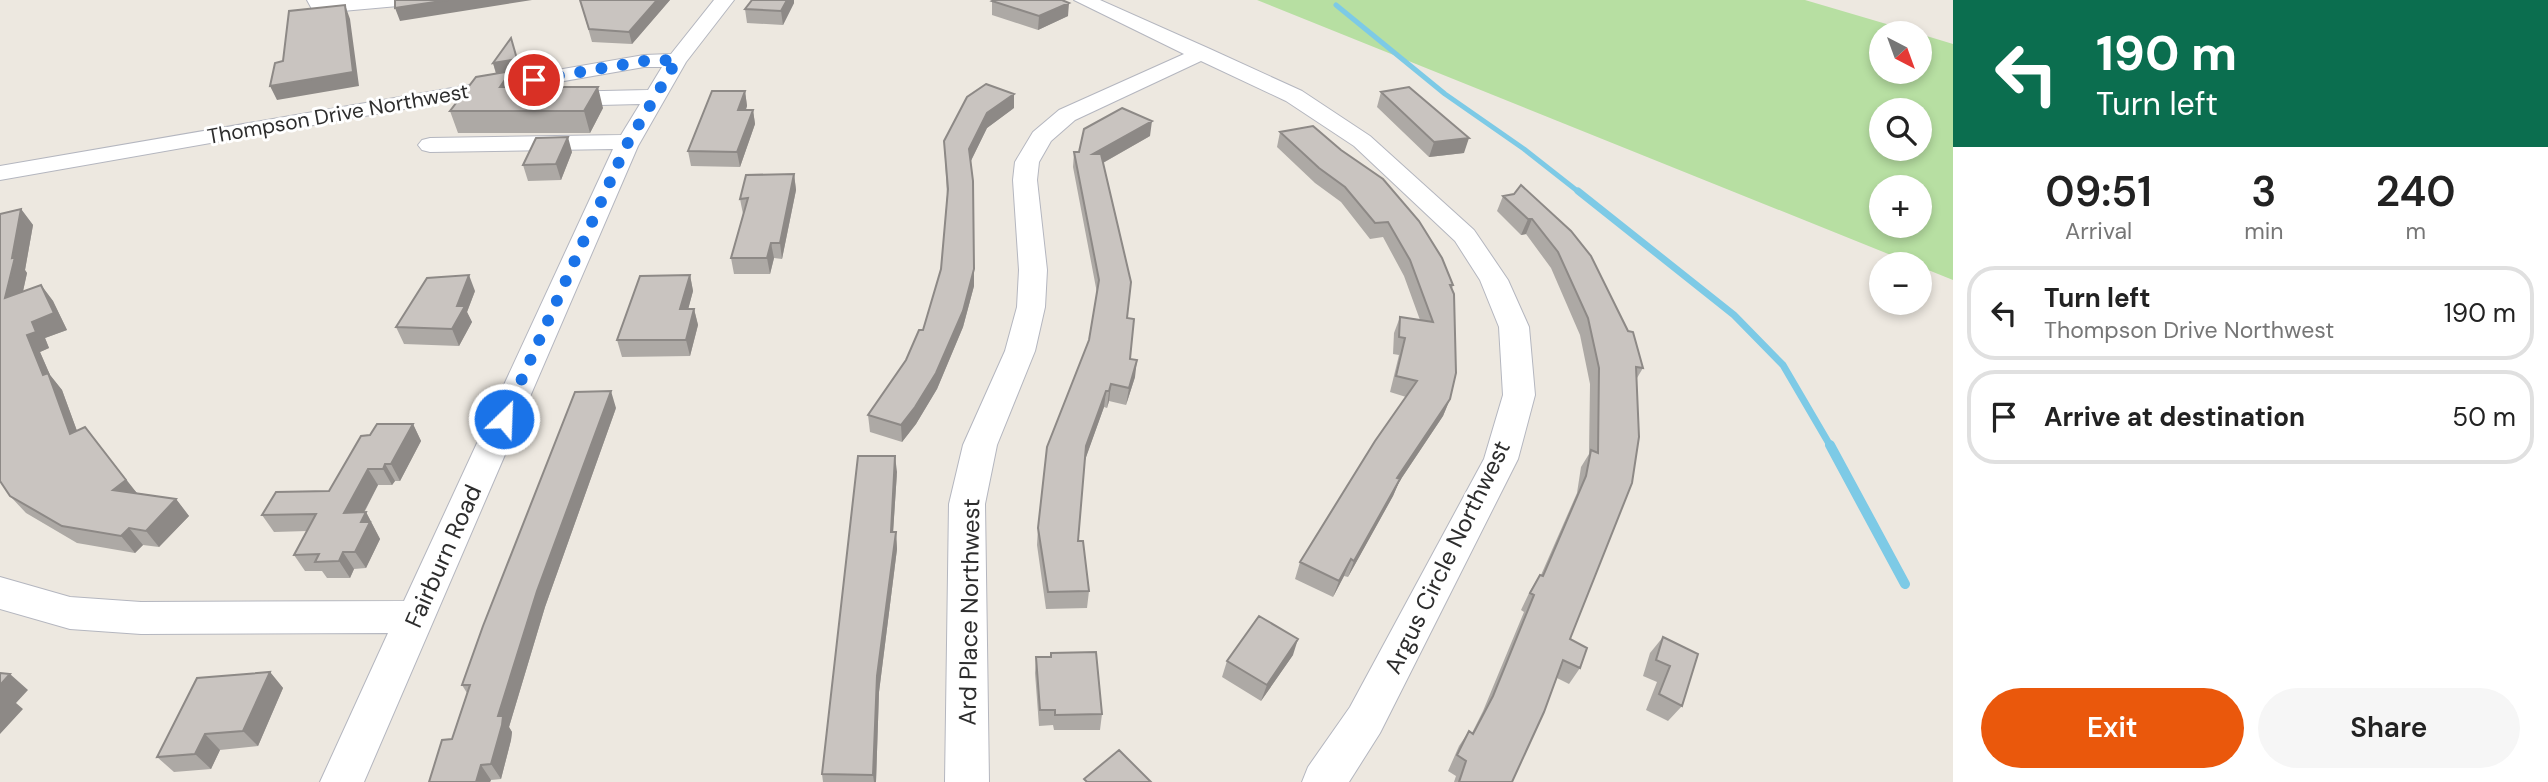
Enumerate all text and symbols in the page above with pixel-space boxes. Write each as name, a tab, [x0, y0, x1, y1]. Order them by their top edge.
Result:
north arrow	[1869, 21, 1932, 84]
map controls	[1869, 21, 1932, 315]
text: 190 m	[2096, 21, 2237, 85]
icon: left	[1981, 28, 2072, 119]
pin	[504, 50, 564, 110]
icon: arrive	[515, 61, 553, 99]
street label: Thompson Drive Northwest	[205, 77, 471, 151]
text: Turn left	[2096, 83, 2218, 125]
button: search	[1869, 98, 1932, 161]
text: 09:51	[2045, 164, 2152, 219]
text: 3	[2251, 164, 2276, 219]
text: 240	[2376, 164, 2456, 219]
button: +	[1869, 175, 1932, 238]
text: Arrival	[2065, 216, 2132, 246]
text: min	[2244, 216, 2283, 246]
text: m	[2405, 216, 2426, 246]
button: −	[1869, 252, 1932, 315]
text: Turn left	[2044, 281, 2151, 315]
icon: left	[1985, 294, 2023, 332]
text: 190 m	[2444, 296, 2516, 330]
text: Thompson Drive Northwest	[2044, 315, 2334, 345]
position arrow	[467, 382, 541, 456]
icon: arrive	[1985, 398, 2023, 436]
text: Arrive at destination	[2044, 400, 2305, 434]
text: 50 m	[2452, 400, 2516, 434]
street label: Argus Circle Northwest	[1377, 435, 1517, 679]
street label: Fairburn Road	[398, 480, 488, 632]
street label: Ard Place Northwest	[952, 498, 986, 726]
button: Exit	[1981, 688, 2244, 768]
button: Share	[2258, 688, 2520, 768]

